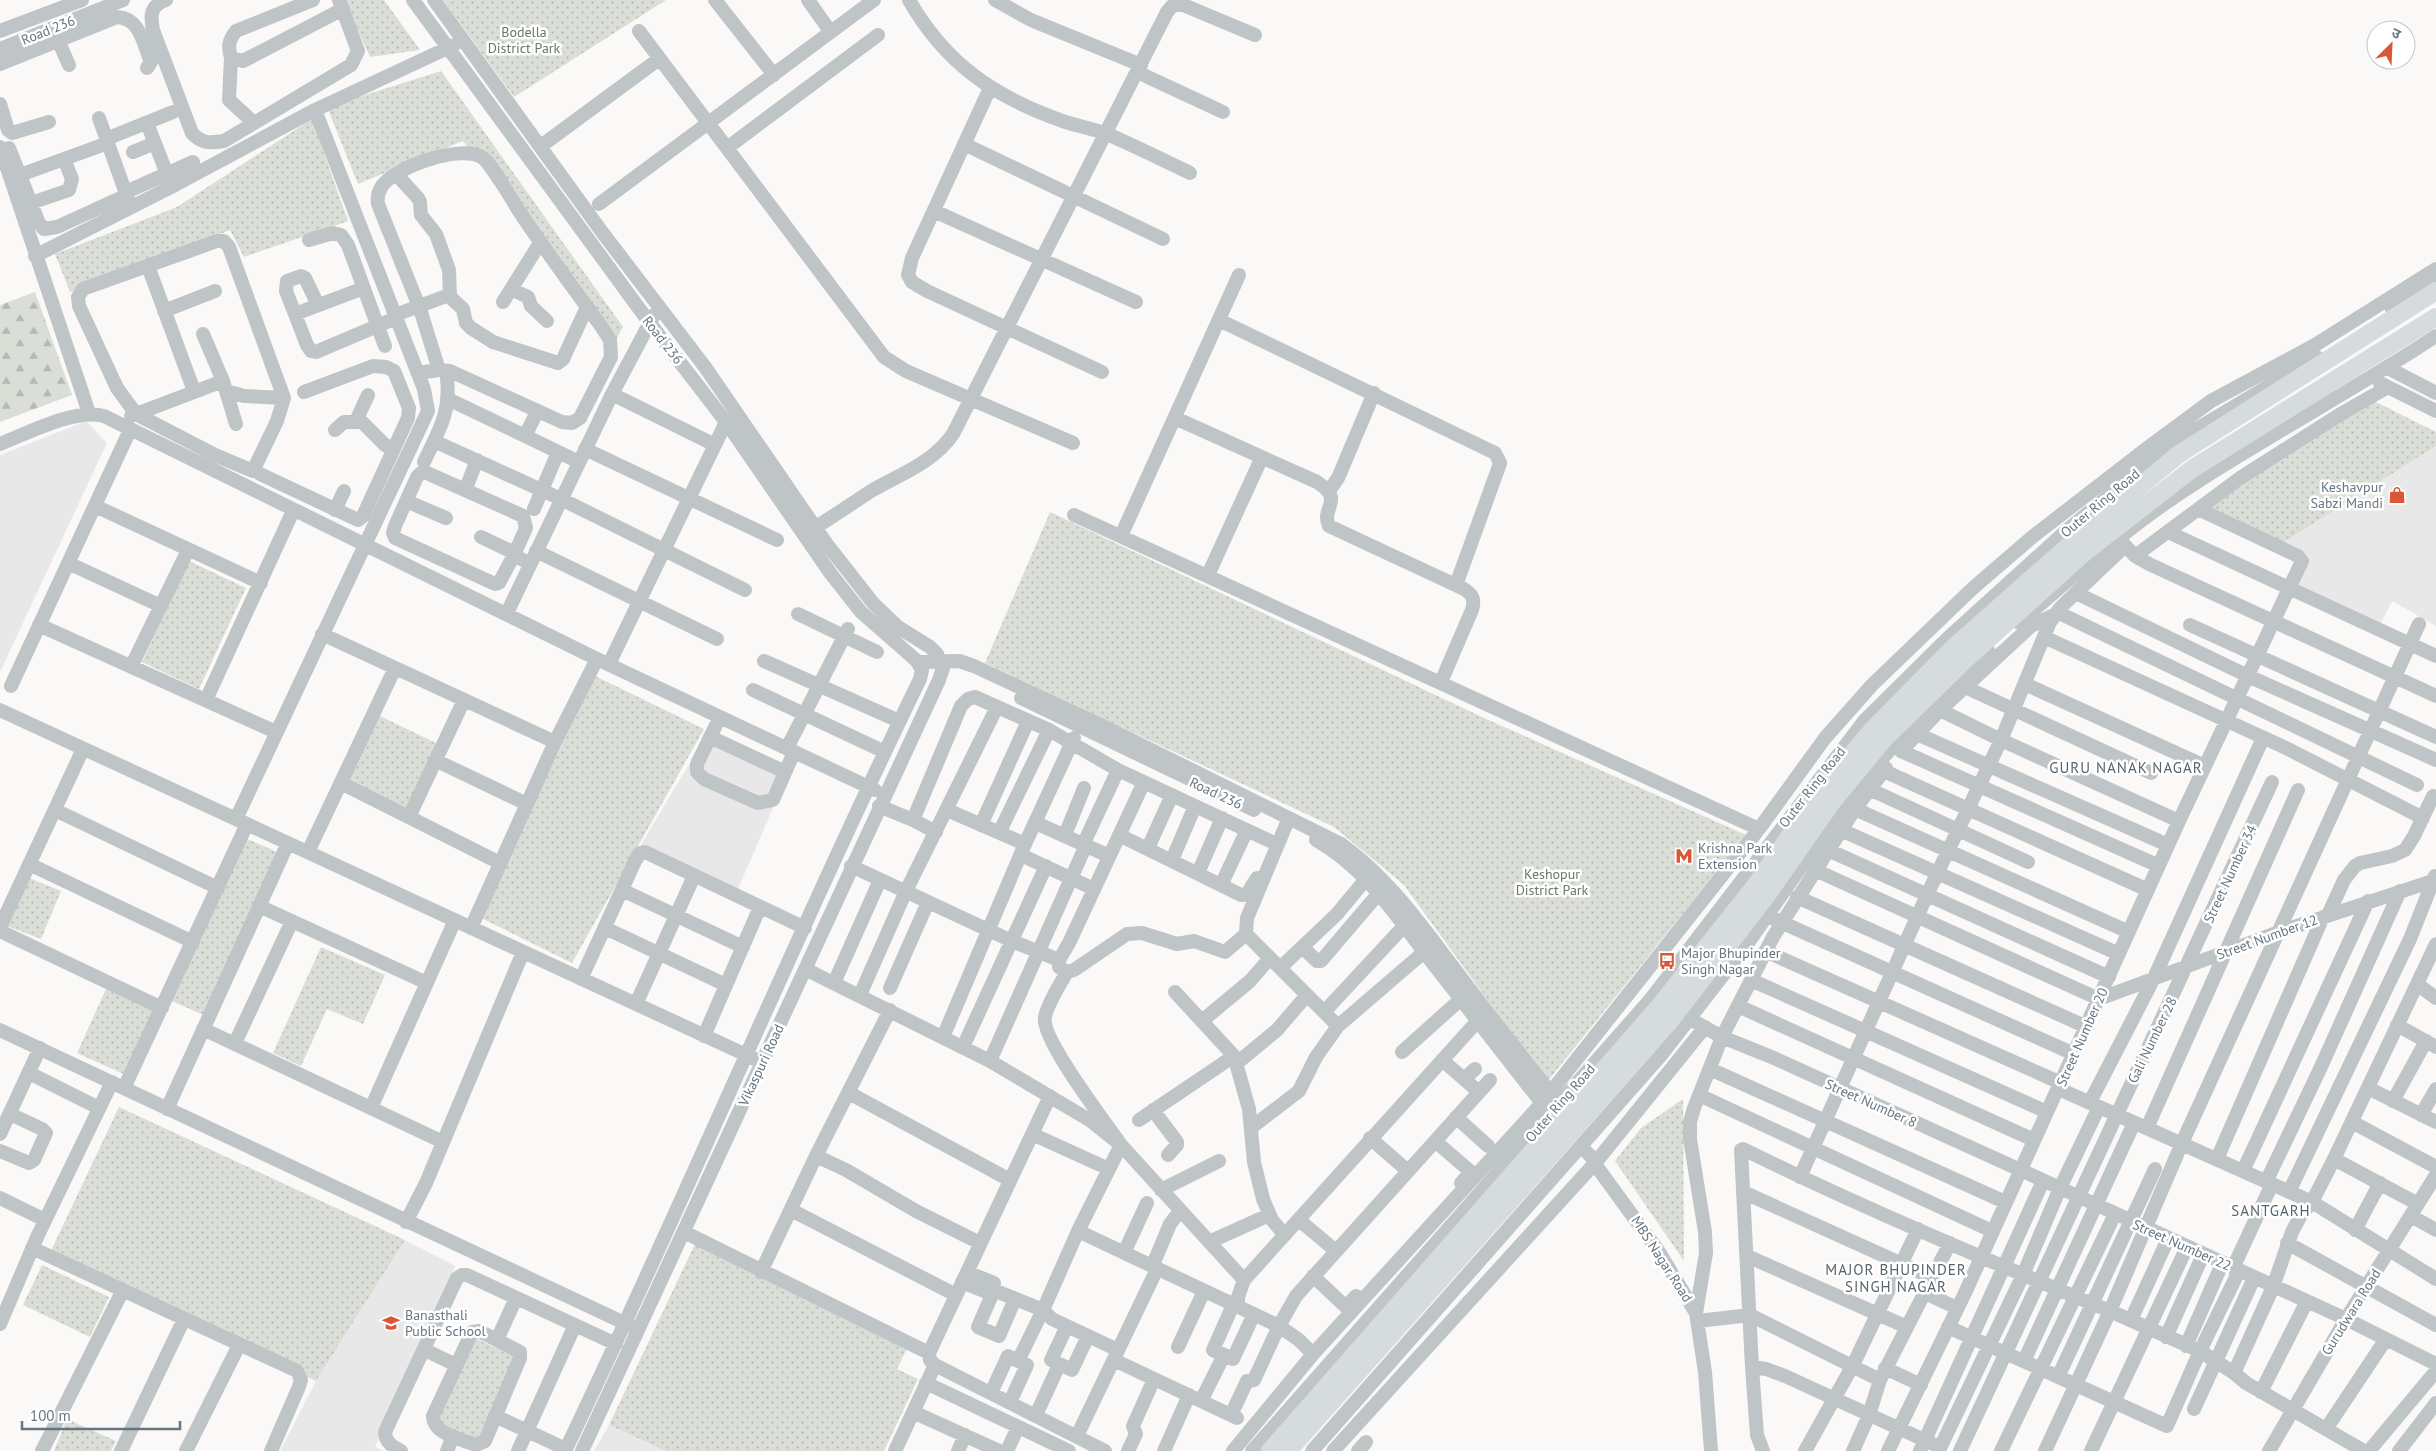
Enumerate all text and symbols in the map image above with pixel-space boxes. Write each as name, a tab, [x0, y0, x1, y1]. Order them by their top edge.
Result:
street label: Road 236	[19, 11, 77, 49]
north arrow	[2366, 20, 2416, 70]
park label: Bodella District Park	[488, 23, 561, 57]
text: उ	[2389, 23, 2404, 43]
street label: Road 236	[639, 312, 687, 368]
street label: Outer Ring Road	[2057, 465, 2143, 541]
place label: Keshavpur Sabzi Mandi	[2311, 478, 2383, 512]
shop icon: Keshavpur Sabzi Mandi	[2387, 485, 2407, 505]
street label: Outer Ring Road	[1775, 743, 1849, 831]
district label: GURU NANAK NAGAR	[2049, 758, 2203, 777]
street label: Road 236	[1187, 773, 1245, 813]
street label: Street Number 34	[2199, 822, 2261, 926]
place label: Krishna Park Extension	[1698, 839, 1773, 873]
metro station icon: Krishna Park Extension	[1674, 846, 1694, 866]
park label: Keshopur District Park	[1516, 865, 1589, 899]
street label: Street Number 12	[2214, 910, 2320, 964]
place label: Major Bhupinder Singh Nagar	[1681, 944, 1781, 978]
bus stop icon: Major Bhupinder Singh Nagar	[1657, 951, 1677, 971]
street label: Street Number 20	[2052, 984, 2112, 1089]
street label: Gali Number 28	[2123, 994, 2181, 1086]
street label: Vikaspuri Road	[734, 1021, 788, 1110]
street label: Outer Ring Road	[1521, 1060, 1599, 1146]
street label: Street Number 8	[1822, 1075, 1920, 1131]
district label: SANTGARH	[2231, 1201, 2311, 1220]
street label: MBS Nagar Road	[1627, 1212, 1697, 1306]
street label: Street Number 22	[2130, 1215, 2234, 1275]
district label: MAJOR BHUPINDER SINGH NAGAR	[1825, 1260, 1967, 1296]
street label: Gurudwara Road	[2317, 1266, 2385, 1358]
place label: Banasthali Public School	[405, 1306, 486, 1340]
school or university icon: Banasthali Public School	[381, 1313, 401, 1333]
scale bar	[22, 1398, 180, 1430]
text: 100 m	[30, 1406, 71, 1425]

